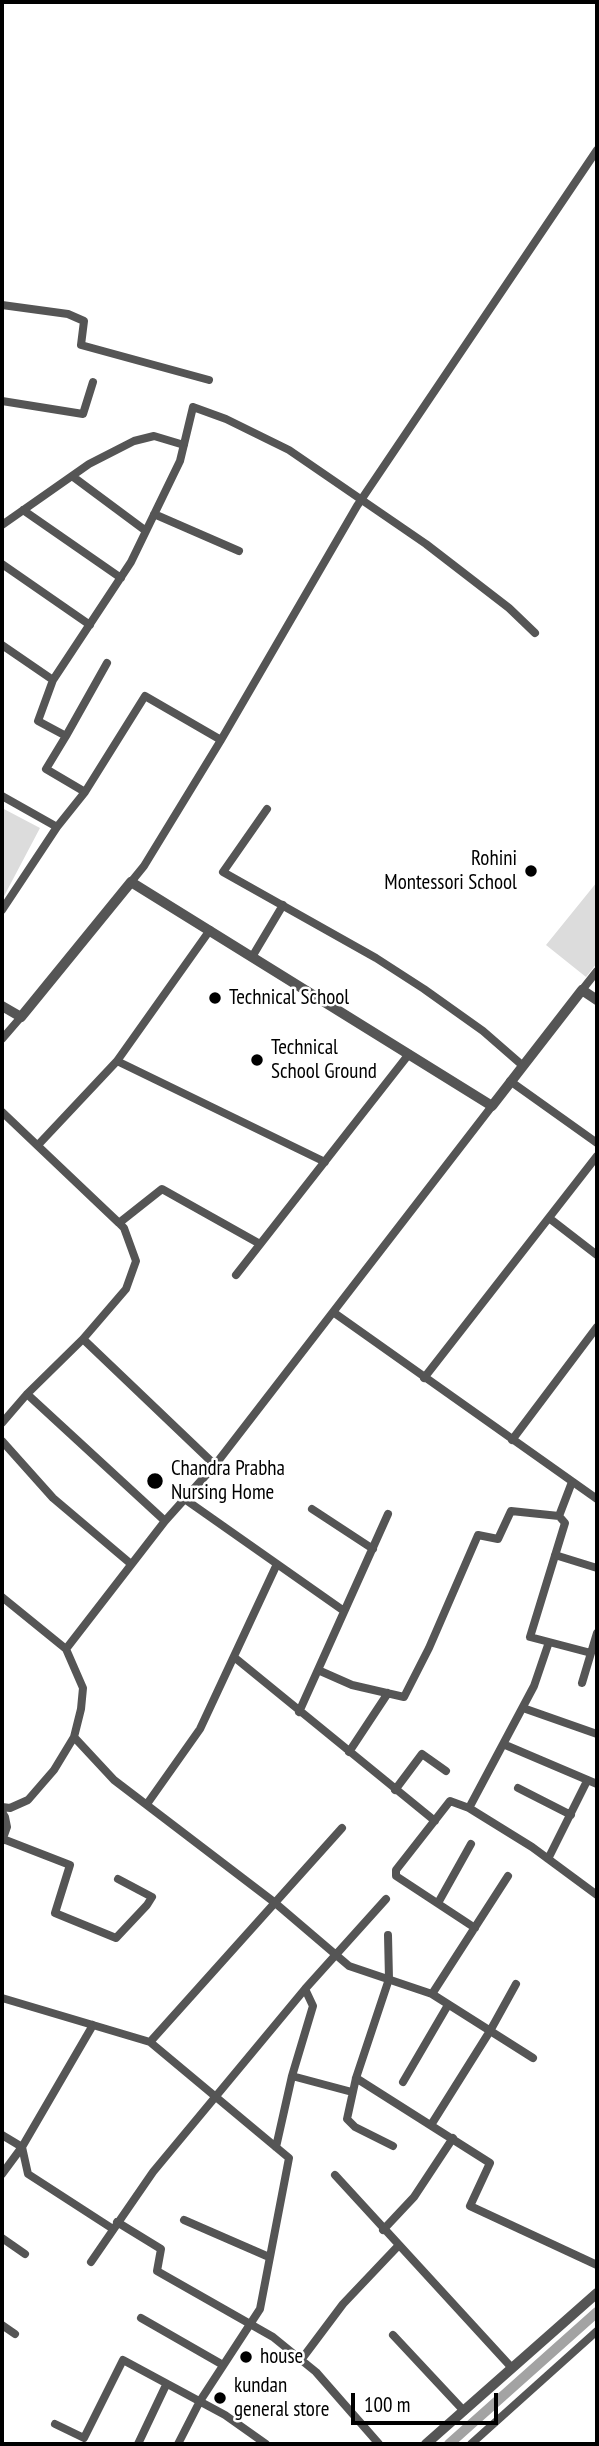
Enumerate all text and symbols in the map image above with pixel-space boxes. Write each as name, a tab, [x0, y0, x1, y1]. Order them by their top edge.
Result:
place label: Rohini Montessori School	[384, 846, 517, 896]
marker: Rohini Montessori School	[523, 863, 539, 879]
place label: Technical School	[229, 985, 349, 1011]
marker: Technical School	[207, 990, 223, 1006]
place label: Technical School Ground	[271, 1035, 377, 1085]
marker: Technical School Ground	[249, 1052, 265, 1068]
place label: Chandra Prabha Nursing Home	[171, 1456, 285, 1506]
marker: Chandra Prabha Nursing Home	[145, 1471, 165, 1491]
place label: house	[260, 2344, 303, 2370]
marker: house	[238, 2349, 254, 2365]
place label: kundan general store	[234, 2373, 329, 2423]
scale bar	[354, 2380, 501, 2424]
marker: kundan general store	[212, 2390, 228, 2406]
text: 100 m	[364, 2391, 410, 2418]

